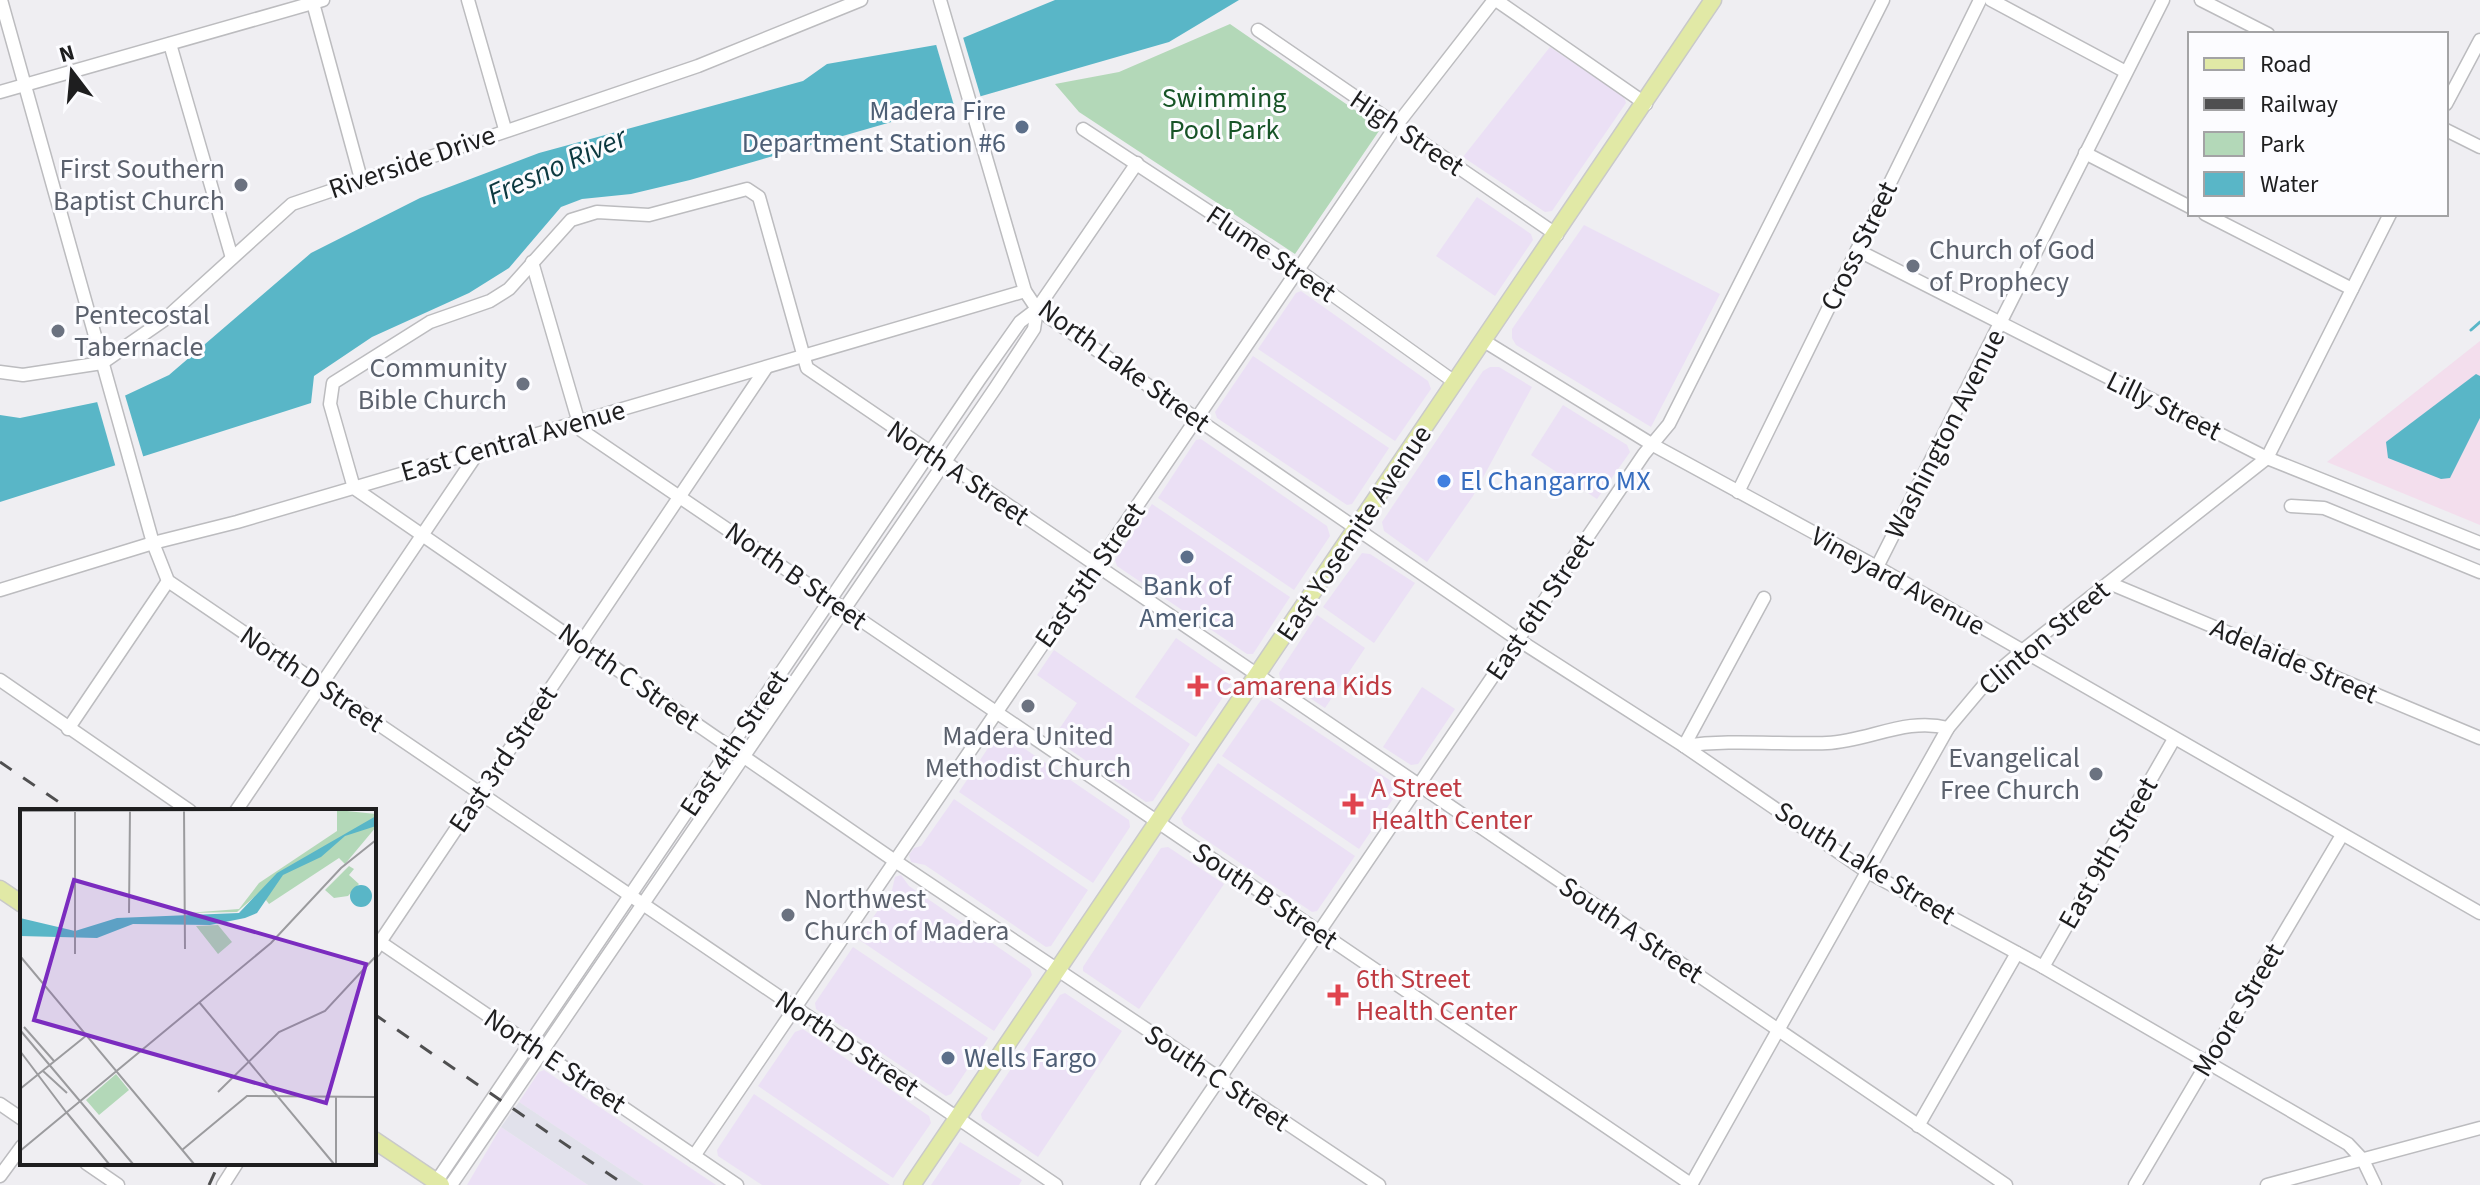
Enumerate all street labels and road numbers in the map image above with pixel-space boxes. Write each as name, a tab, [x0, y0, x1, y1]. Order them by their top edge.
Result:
street label: High Street	[1342, 80, 1473, 186]
street label: Riverside Drive	[323, 115, 501, 209]
street label: Cross Street	[1810, 174, 1908, 318]
street label: Flume Street	[1198, 196, 1344, 313]
street label: North Lake Street	[1030, 290, 1219, 442]
street label: Washington Avenue	[1875, 322, 2015, 546]
street label: Lilly Street	[2100, 361, 2229, 451]
street label: East Central Avenue	[396, 390, 630, 492]
street label: North A Street	[879, 410, 1038, 536]
street label: East Yosemite Avenue	[1267, 417, 1441, 649]
street label: East 5th Street	[1025, 494, 1155, 656]
street label: North B Street	[717, 512, 876, 640]
street label: Vineyard Avenue	[1803, 516, 1993, 646]
street label: East 6th Street	[1476, 525, 1604, 688]
street label: Clinton Street	[1970, 571, 2119, 705]
street label: Adelaide Street	[2204, 608, 2384, 714]
street label: North C Street	[550, 613, 709, 741]
street label: North D Street	[232, 616, 393, 742]
street label: East 4th Street	[670, 661, 798, 824]
street label: East 3rd Street	[439, 677, 567, 841]
street label: East 9th Street	[2048, 769, 2168, 936]
street label: South Lake Street	[1767, 791, 1964, 935]
street label: South B Street	[1184, 832, 1346, 960]
street label: South A Street	[1551, 867, 1712, 993]
street label: Moore Street	[2182, 935, 2294, 1085]
street label: North D Street	[767, 981, 928, 1107]
street label: North E Street	[476, 999, 635, 1124]
street label: South C Street	[1136, 1015, 1298, 1142]

